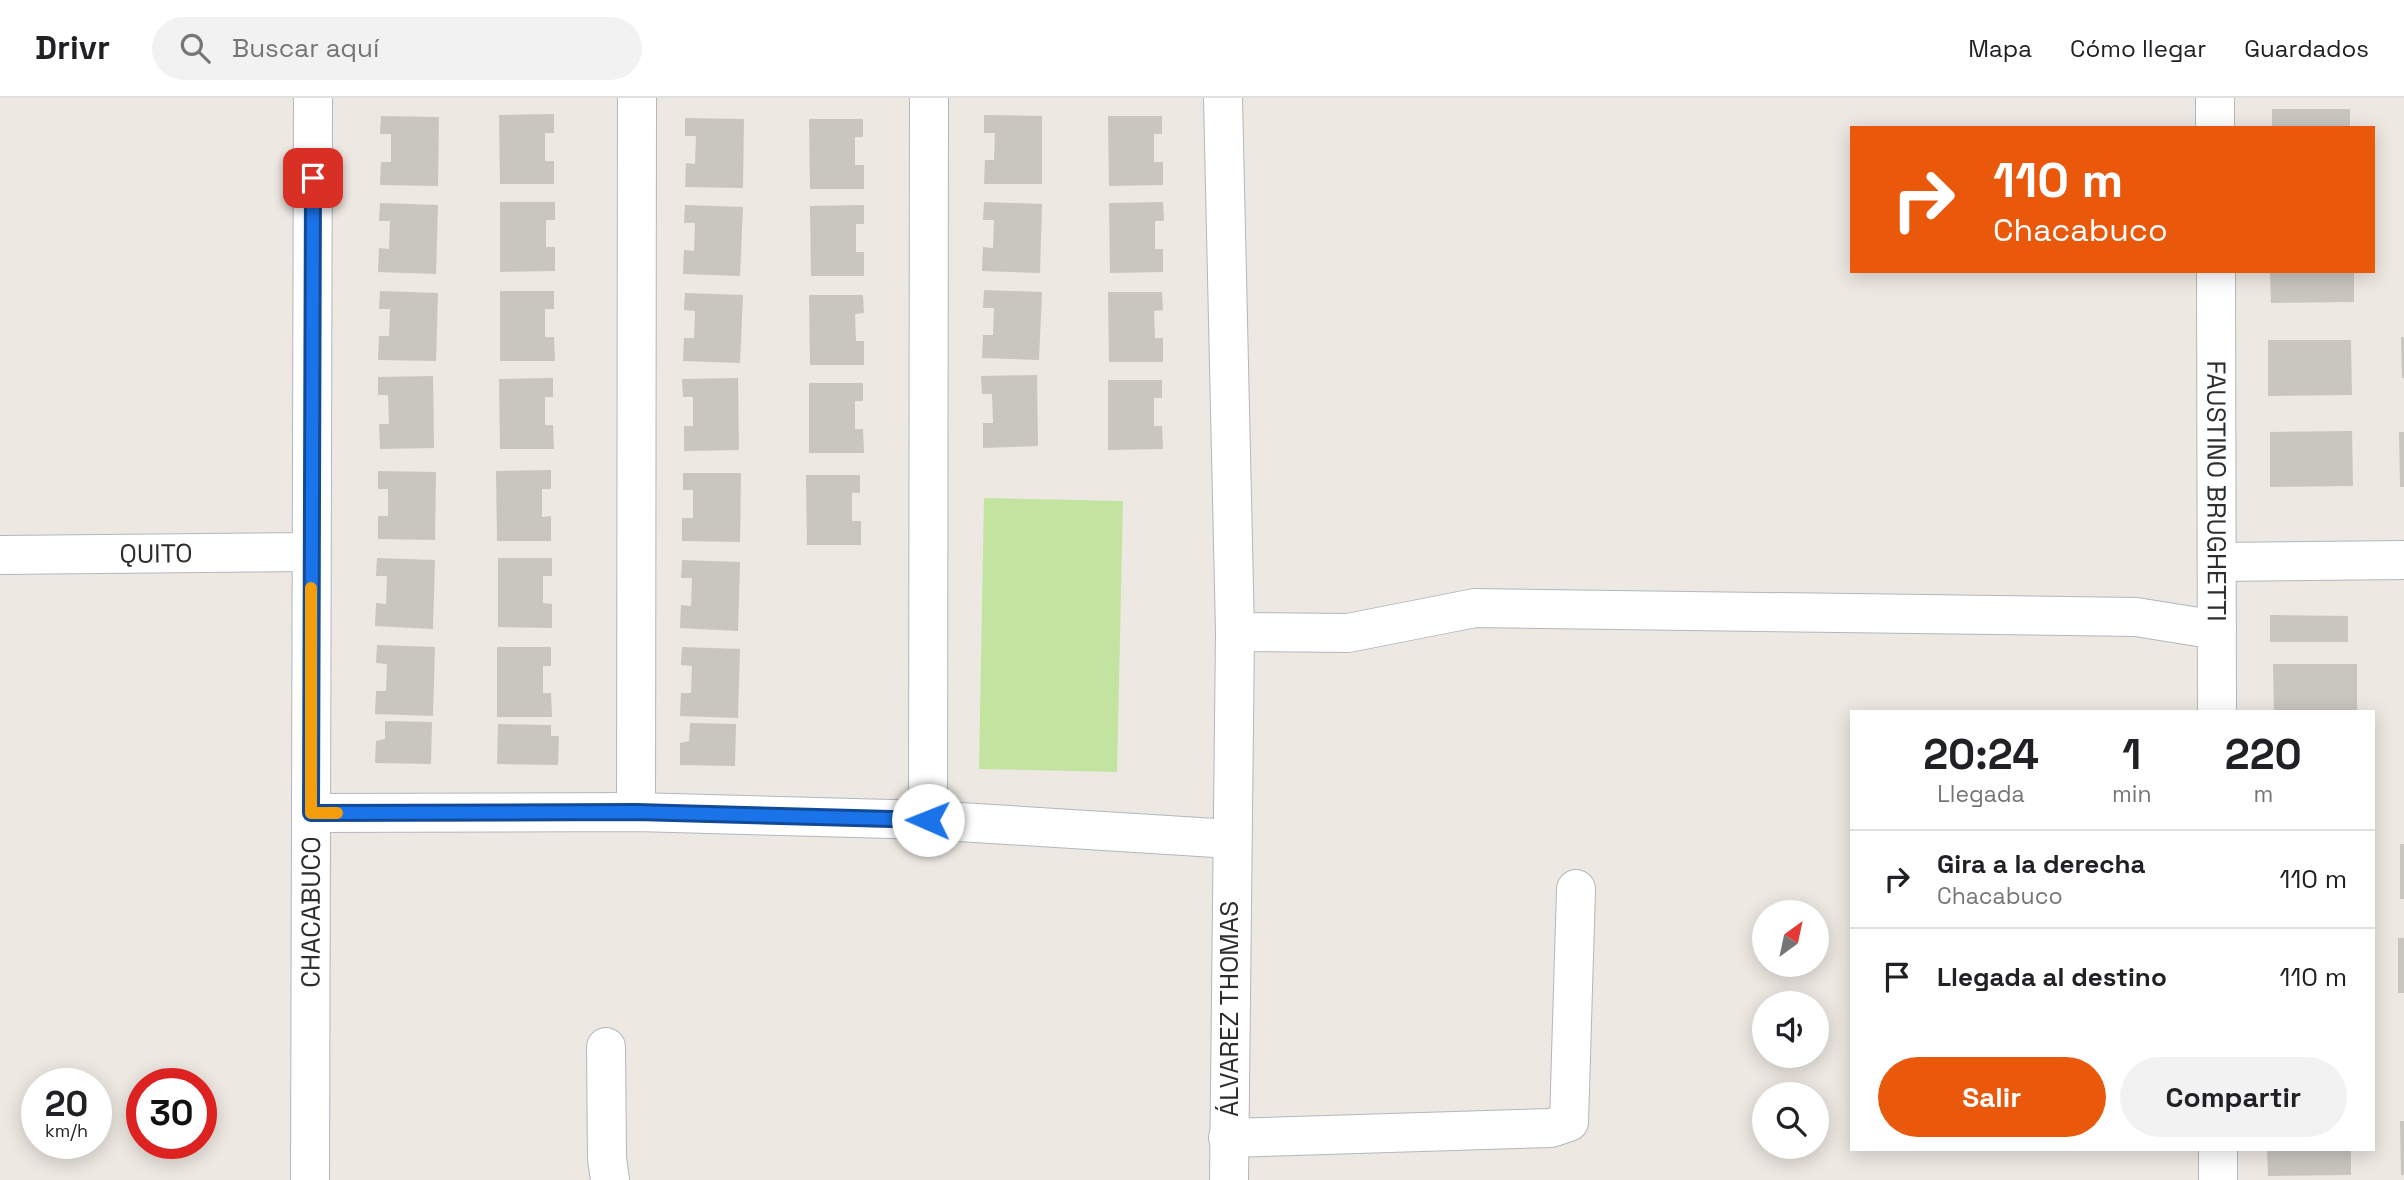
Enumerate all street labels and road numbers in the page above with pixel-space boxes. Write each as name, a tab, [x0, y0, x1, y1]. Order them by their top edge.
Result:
street label: FAUSTINO BRUGHETTI	[2199, 360, 2234, 622]
street label: QUITO	[119, 536, 193, 571]
street label: CHACABUCO	[294, 836, 328, 988]
street label: ÁLVAREZ THOMAS	[1212, 901, 1246, 1117]

